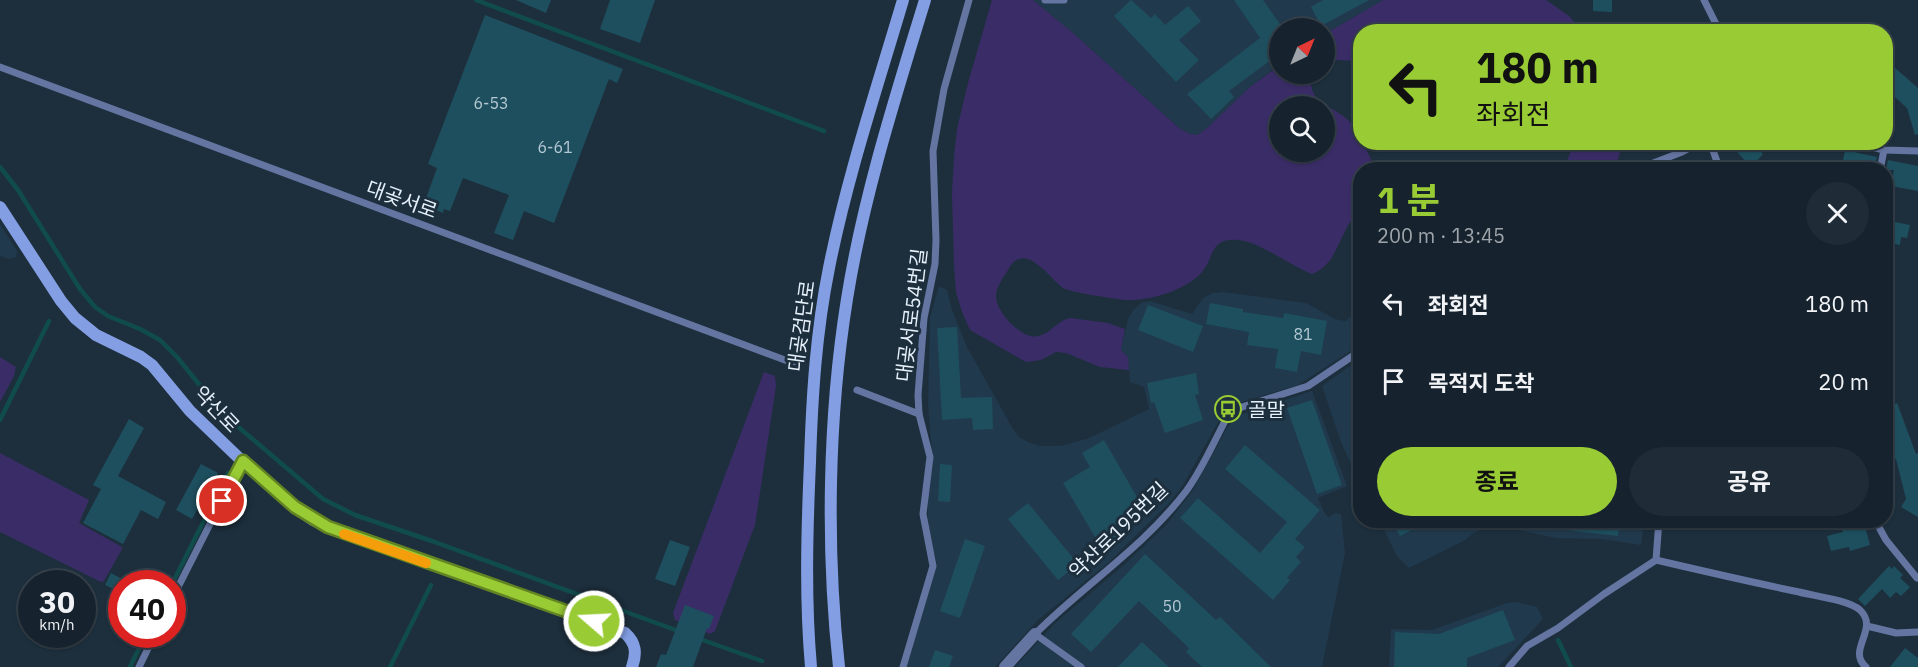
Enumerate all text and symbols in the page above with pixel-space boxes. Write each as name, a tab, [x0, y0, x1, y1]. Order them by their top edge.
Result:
north arrow	[1269, 18, 1335, 84]
map controls	[1269, 18, 1335, 162]
text: 180 m	[1476, 40, 1599, 95]
icon: left	[1377, 48, 1455, 126]
house number: 6-53	[473, 93, 509, 113]
button: search	[1269, 96, 1335, 162]
text: 좌회전	[1476, 96, 1551, 131]
house number: 6-61	[537, 137, 573, 157]
street label: 대곶서로	[363, 174, 441, 224]
text: 1 분	[1377, 176, 1440, 223]
button: close	[1806, 182, 1869, 245]
text: 200 m · 13:45	[1377, 222, 1505, 249]
street label: 대곶서로54번길	[889, 247, 933, 383]
street label: 대곶검단로	[781, 279, 821, 373]
icon: left	[1377, 287, 1410, 320]
text: 180 m	[1805, 289, 1869, 318]
text: 좌회전	[1428, 290, 1489, 319]
house number: 81	[1293, 324, 1313, 344]
icon: arrive	[1377, 365, 1410, 398]
text: 20 m	[1818, 367, 1869, 396]
text: 목적지 도착	[1428, 368, 1534, 397]
street label: 약산로	[188, 380, 246, 438]
bus stop icon: 골말	[1213, 394, 1243, 424]
place label: 골말	[1248, 396, 1285, 423]
button: 종료	[1377, 447, 1617, 516]
button: 공유	[1629, 447, 1869, 516]
pin	[196, 475, 247, 526]
street label: 약산로195번길	[1063, 476, 1173, 584]
icon: arrive	[205, 484, 238, 517]
speed limit sign: 40	[108, 570, 186, 648]
text: 30	[39, 582, 75, 621]
position arrow	[562, 589, 626, 653]
house number: 50	[1162, 596, 1182, 616]
text: km/h	[39, 615, 75, 634]

